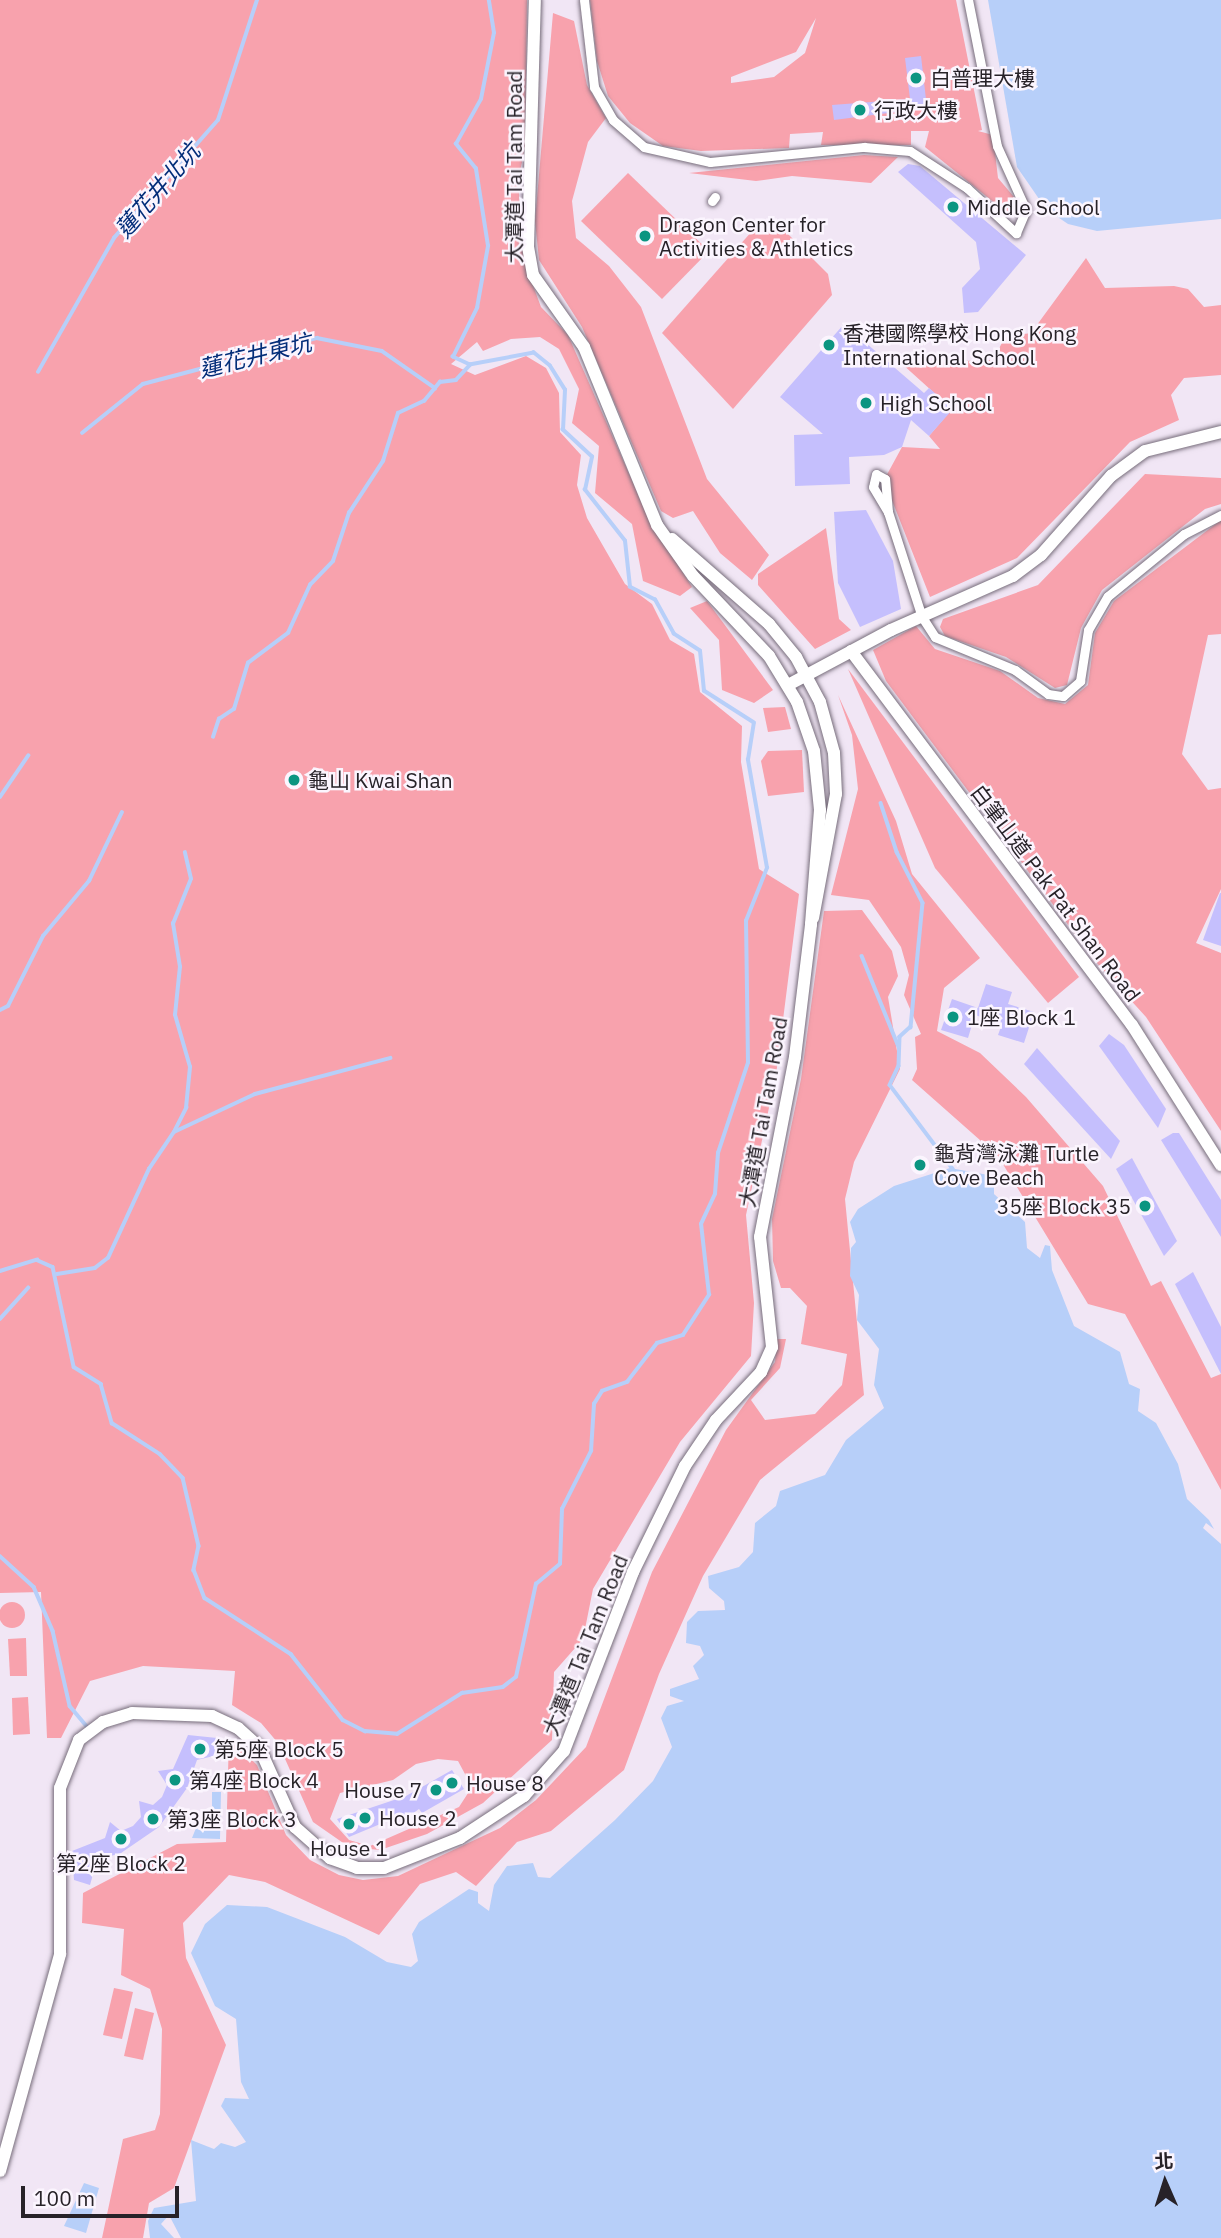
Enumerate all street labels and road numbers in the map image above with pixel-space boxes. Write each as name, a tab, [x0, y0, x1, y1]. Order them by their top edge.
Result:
street label: 大潭道 Tai Tam Road	[501, 70, 527, 264]
street label: 白筆山道 Pak Pat Shan Road	[966, 779, 1146, 1007]
street label: 大潭道 Tai Tam Road	[734, 1015, 792, 1209]
street label: 大潭道 Tai Tam Road	[537, 1551, 633, 1739]

